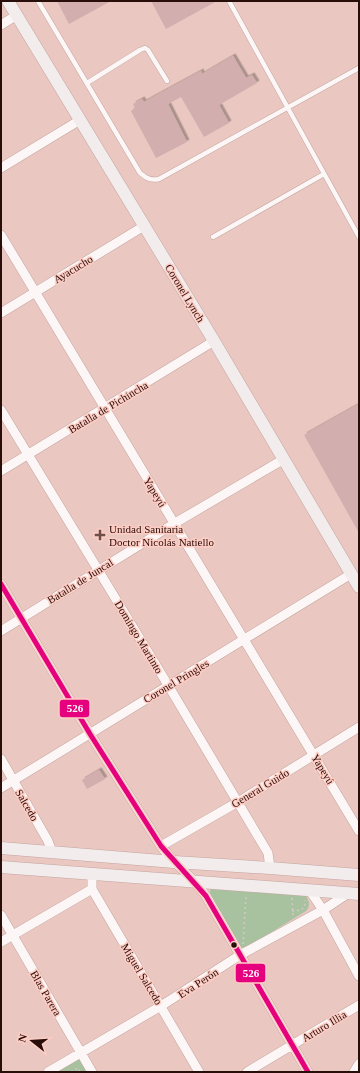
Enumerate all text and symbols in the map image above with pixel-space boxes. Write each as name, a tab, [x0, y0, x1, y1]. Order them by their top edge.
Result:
street label: Ayacucho	[51, 252, 95, 285]
street label: Coronel Lynch	[163, 262, 207, 325]
street label: Batalla de Pichincha	[66, 379, 150, 435]
street label: Yapeyú	[141, 475, 169, 510]
place label: Unidad Sanitaria Doctor Nicolás Natiello	[109, 523, 215, 548]
marker: Unidad Sanitaria Doctor Nicolás Natiello	[94, 529, 106, 541]
street label: Batalla de Juncal	[45, 556, 115, 606]
street label: Domingo Martinto	[113, 598, 166, 676]
street label: Coronel Pringles	[141, 657, 211, 705]
line badge: 526	[59, 699, 90, 718]
text: 526	[67, 702, 84, 714]
street label: Yapeyú	[309, 752, 337, 787]
street label: General Guido	[229, 766, 291, 810]
street label: Salcedo	[13, 787, 41, 824]
unlabelled marker	[229, 940, 239, 950]
street label: Miguel Salcedo	[119, 941, 165, 1007]
line badge: 526	[235, 963, 266, 983]
street label: Eva Perón	[176, 965, 221, 1000]
text: 526	[243, 967, 260, 979]
street label: Blas Parera	[28, 968, 64, 1018]
street label: Arturo Illia	[300, 1008, 349, 1044]
north arrow	[12, 1021, 52, 1061]
text: N	[16, 1032, 29, 1044]

